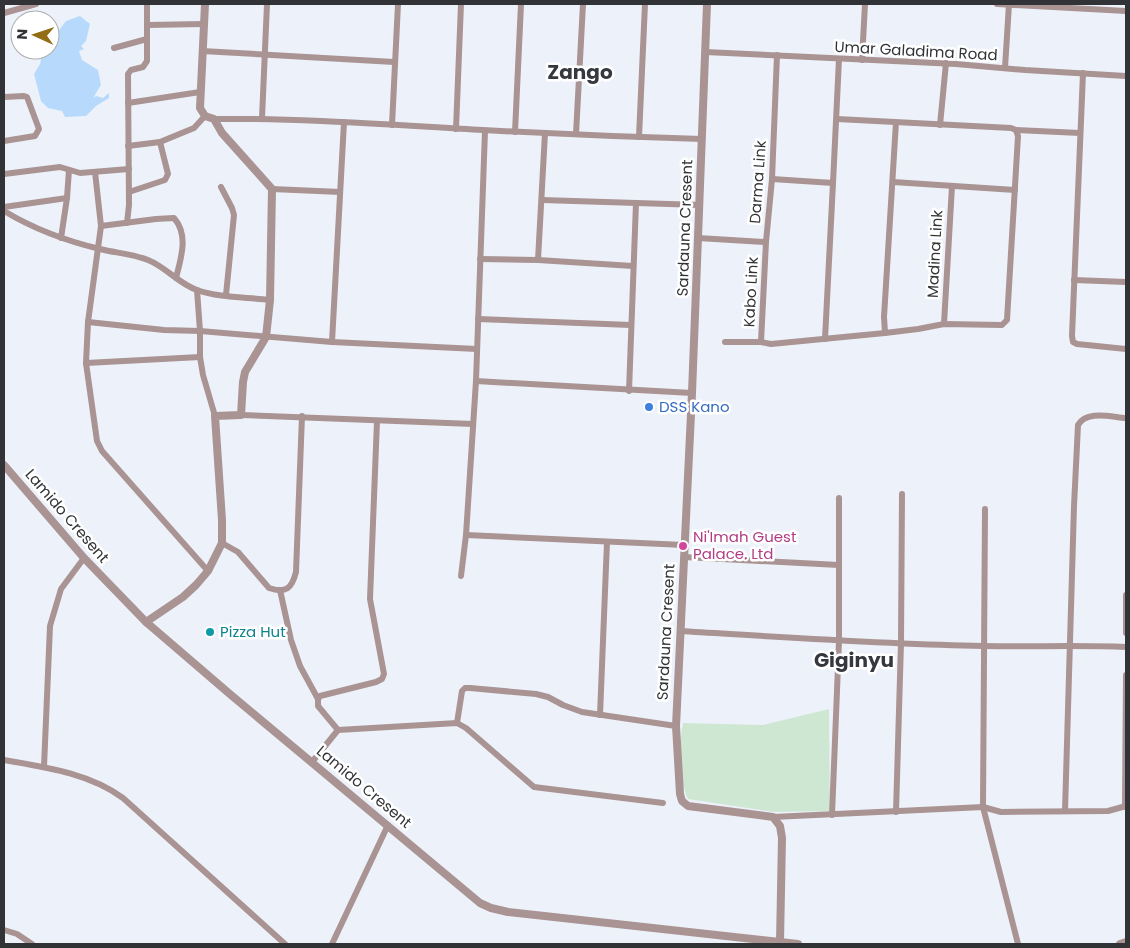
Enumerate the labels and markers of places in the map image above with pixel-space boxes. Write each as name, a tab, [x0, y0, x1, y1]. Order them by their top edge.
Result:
place label: DSS Kano	[659, 396, 730, 417]
marker: DSS Kano	[643, 401, 655, 413]
place label: Ni'Imah Guest Palace. Ltd	[693, 526, 796, 564]
marker: Ni'Imah Guest Palace. Ltd	[677, 540, 689, 552]
place label: Pizza Hut	[220, 621, 286, 642]
marker: Pizza Hut	[204, 626, 216, 638]

